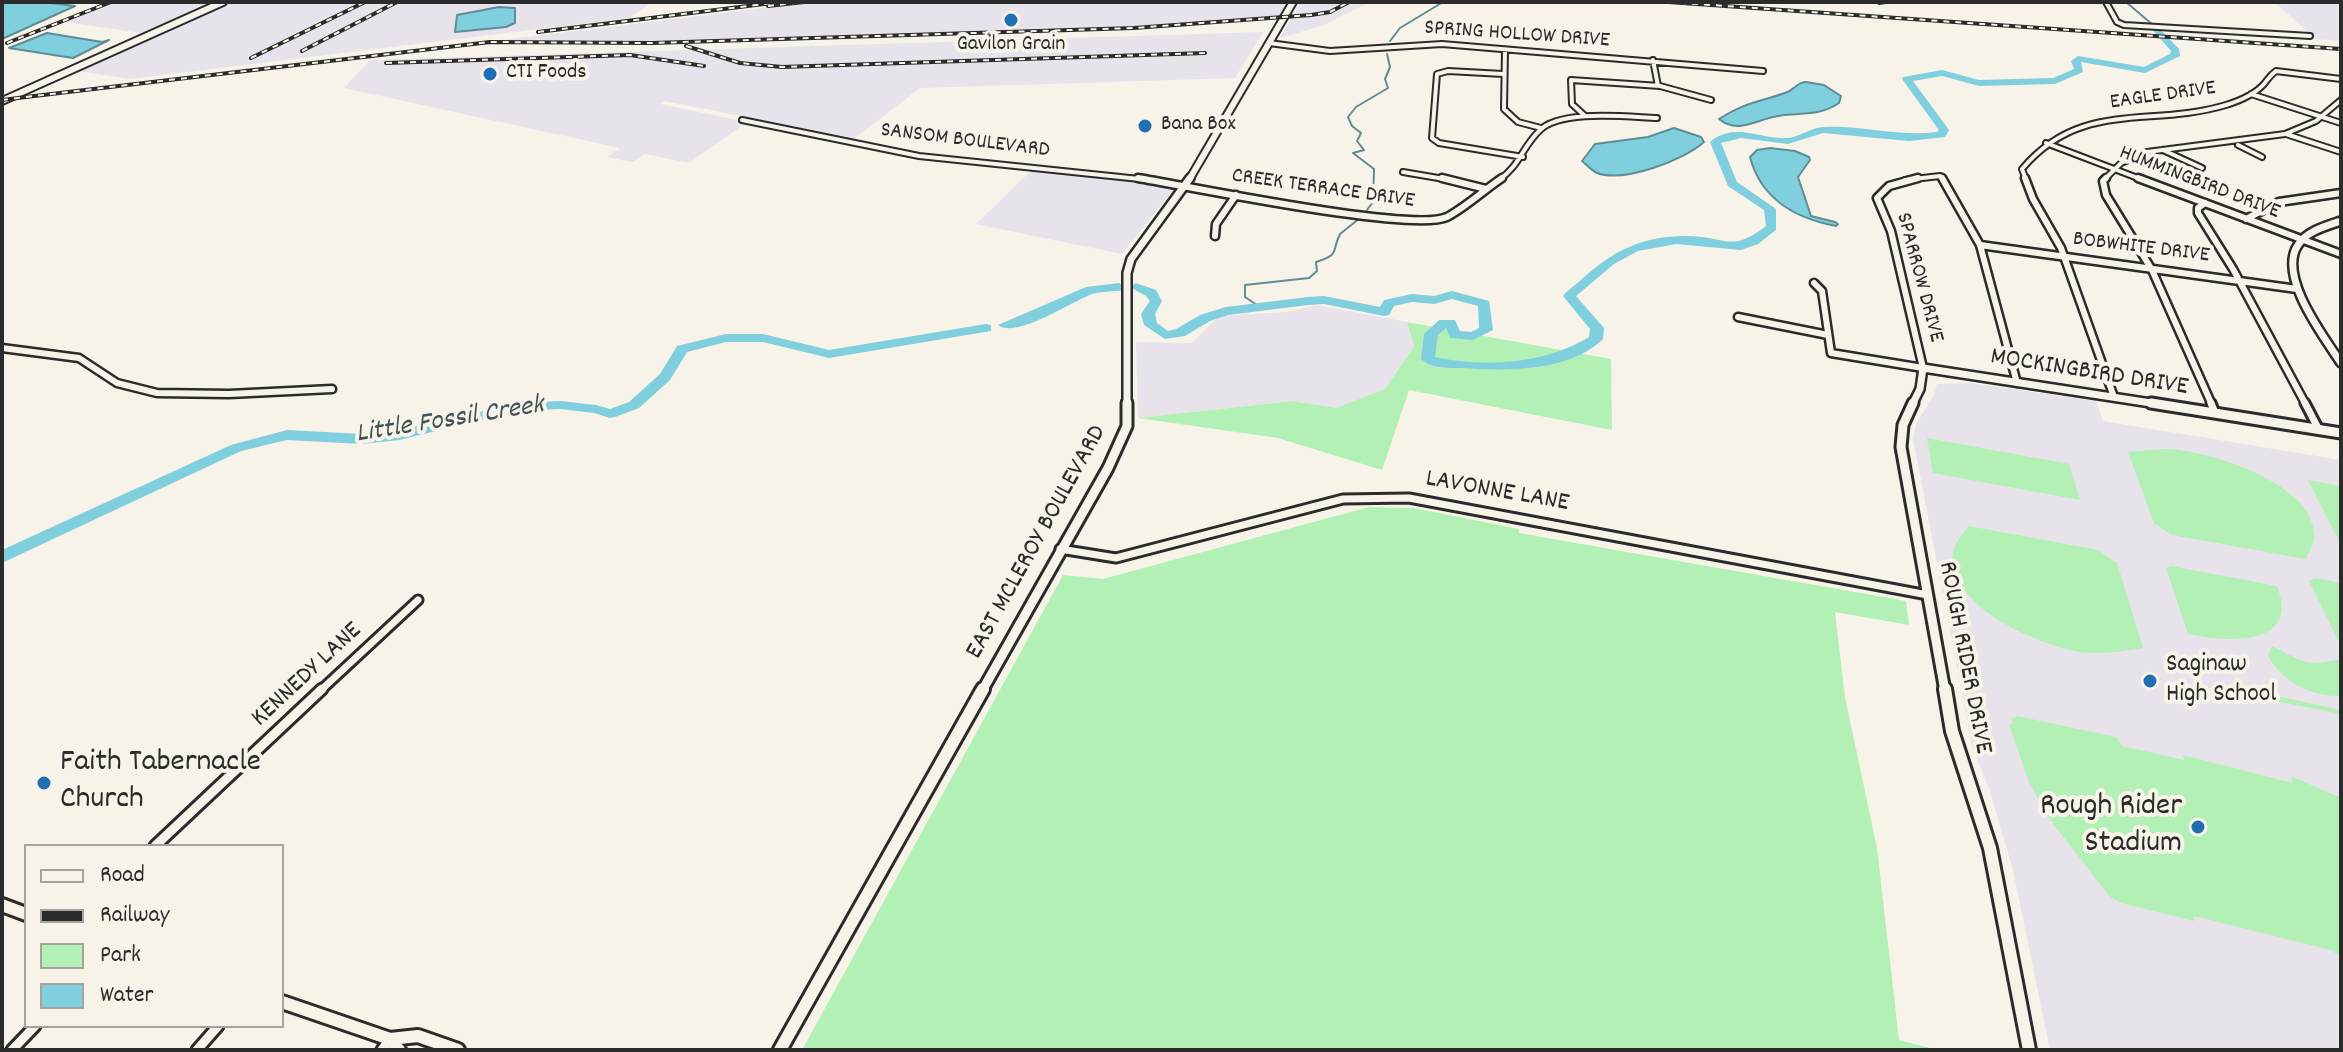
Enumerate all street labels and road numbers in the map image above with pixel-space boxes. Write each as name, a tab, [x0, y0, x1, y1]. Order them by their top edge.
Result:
street label: SPRING HOLLOW DRIVE	[1423, 16, 1611, 56]
street label: EAGLE DRIVE	[2108, 77, 2218, 117]
street label: SANSOM BOULEVARD	[879, 119, 1051, 165]
street label: HUMMINGBIRD DRIVE	[2115, 141, 2283, 227]
street label: CREEK TERRACE DRIVE	[1230, 164, 1416, 216]
street label: SPARROW DRIVE	[1888, 210, 1948, 346]
street label: BOBWHITE DRIVE	[2071, 228, 2211, 270]
street label: MOCKINGBIRD DRIVE	[1988, 343, 2190, 405]
street label: EAST MCLEROY BOULEVARD	[961, 421, 1115, 665]
street label: LAVONNE LANE	[1423, 465, 1571, 521]
street label: ROUGH RIDER DRIVE	[1929, 559, 1997, 757]
street label: KENNEDY LANE	[246, 617, 370, 735]

